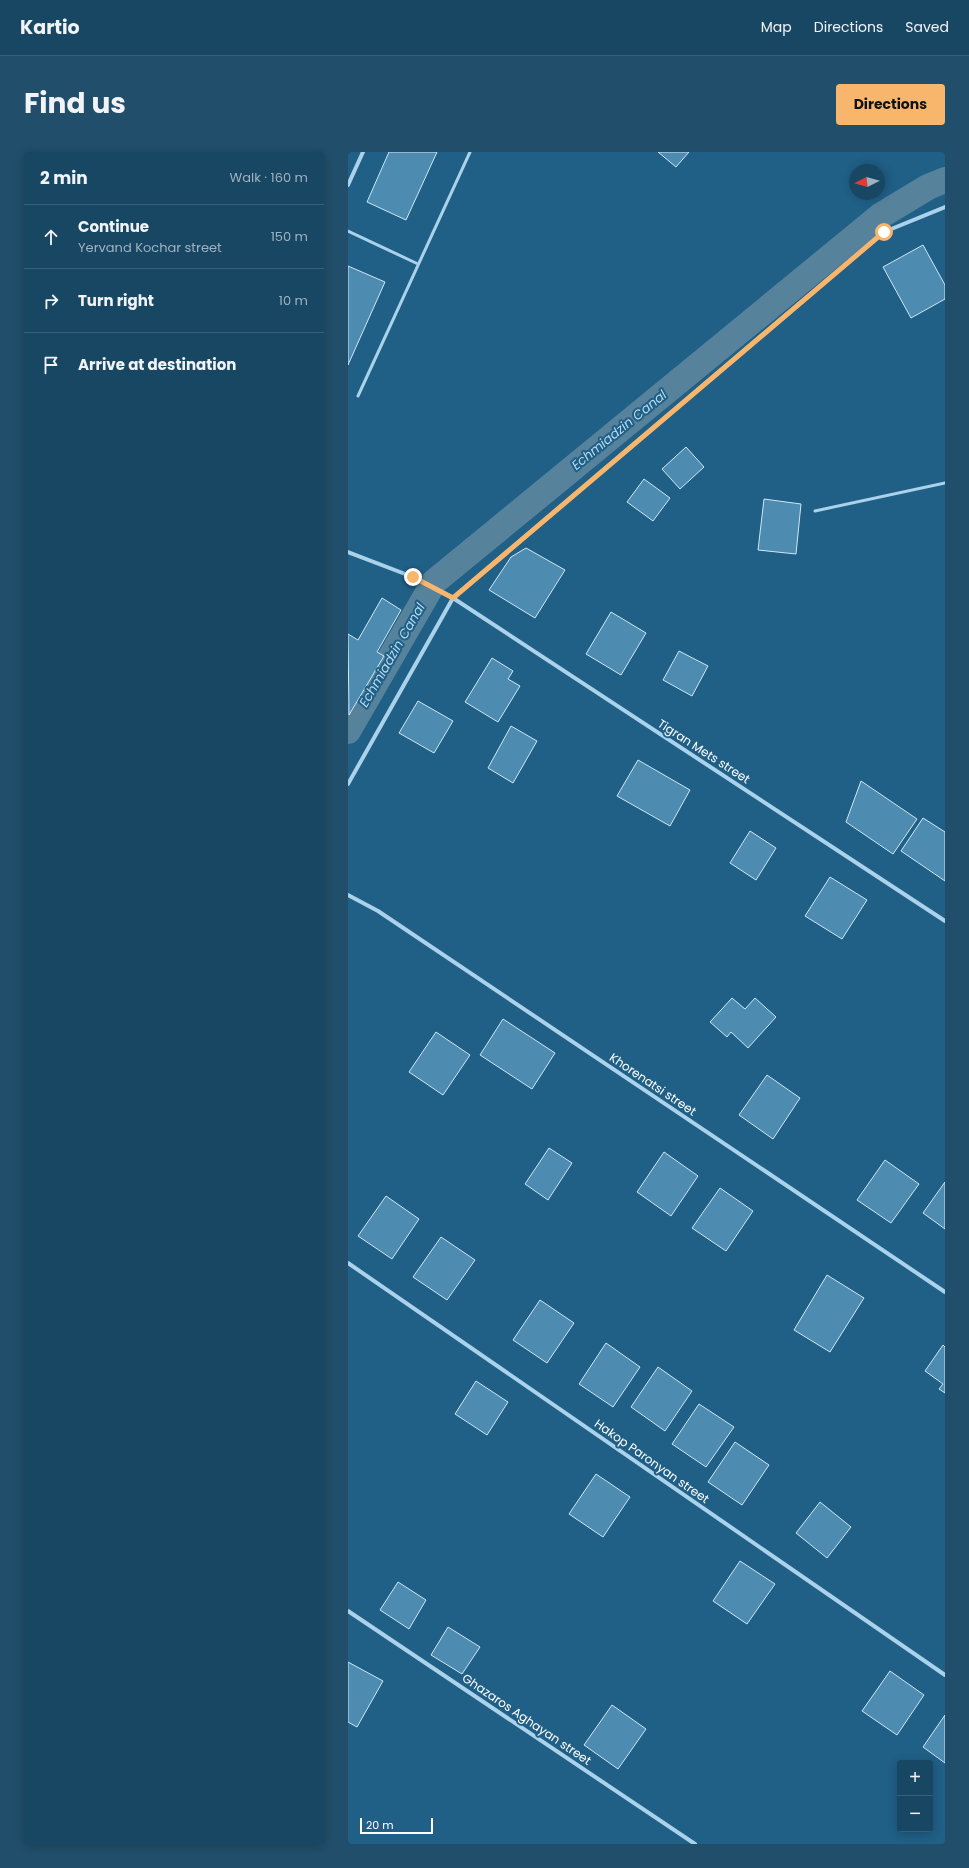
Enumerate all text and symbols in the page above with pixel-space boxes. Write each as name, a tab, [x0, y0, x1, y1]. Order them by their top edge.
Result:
text: Kartio	[20, 14, 80, 41]
text: Map	[761, 17, 792, 37]
text: Directions	[814, 17, 883, 37]
text: Saved	[905, 17, 949, 37]
text: Find us	[24, 84, 126, 123]
button: Directions	[836, 84, 945, 125]
north arrow	[849, 164, 885, 200]
text: 2 min	[40, 166, 88, 190]
text: Walk · 160 m	[229, 168, 308, 187]
text: Continue	[78, 216, 149, 237]
route start	[875, 223, 893, 241]
icon: ahead	[40, 226, 62, 248]
text: 150 m	[271, 227, 308, 246]
text: Yervand Kochar street	[78, 238, 222, 257]
icon: right	[40, 290, 62, 312]
text: Turn right	[78, 290, 154, 311]
text: 10 m	[279, 291, 308, 310]
icon: arrive	[40, 354, 62, 376]
text: Arrive at destination	[78, 354, 236, 375]
water label: Echmiadzin Canal	[567, 385, 671, 474]
route end	[404, 568, 422, 586]
water label: Echmiadzin Canal	[354, 599, 430, 711]
street label: Tigran Mets street	[655, 715, 753, 787]
street label: Khorenatsi street	[606, 1049, 700, 1119]
street label: Hakop Paronyan street	[591, 1415, 713, 1507]
street label: Ghazaros Aghayan street	[459, 1669, 595, 1769]
map controls	[897, 1760, 933, 1832]
button: +	[897, 1760, 933, 1796]
button: −	[897, 1796, 933, 1832]
scale bar	[360, 1816, 433, 1835]
text: 20 m	[366, 1817, 394, 1833]

